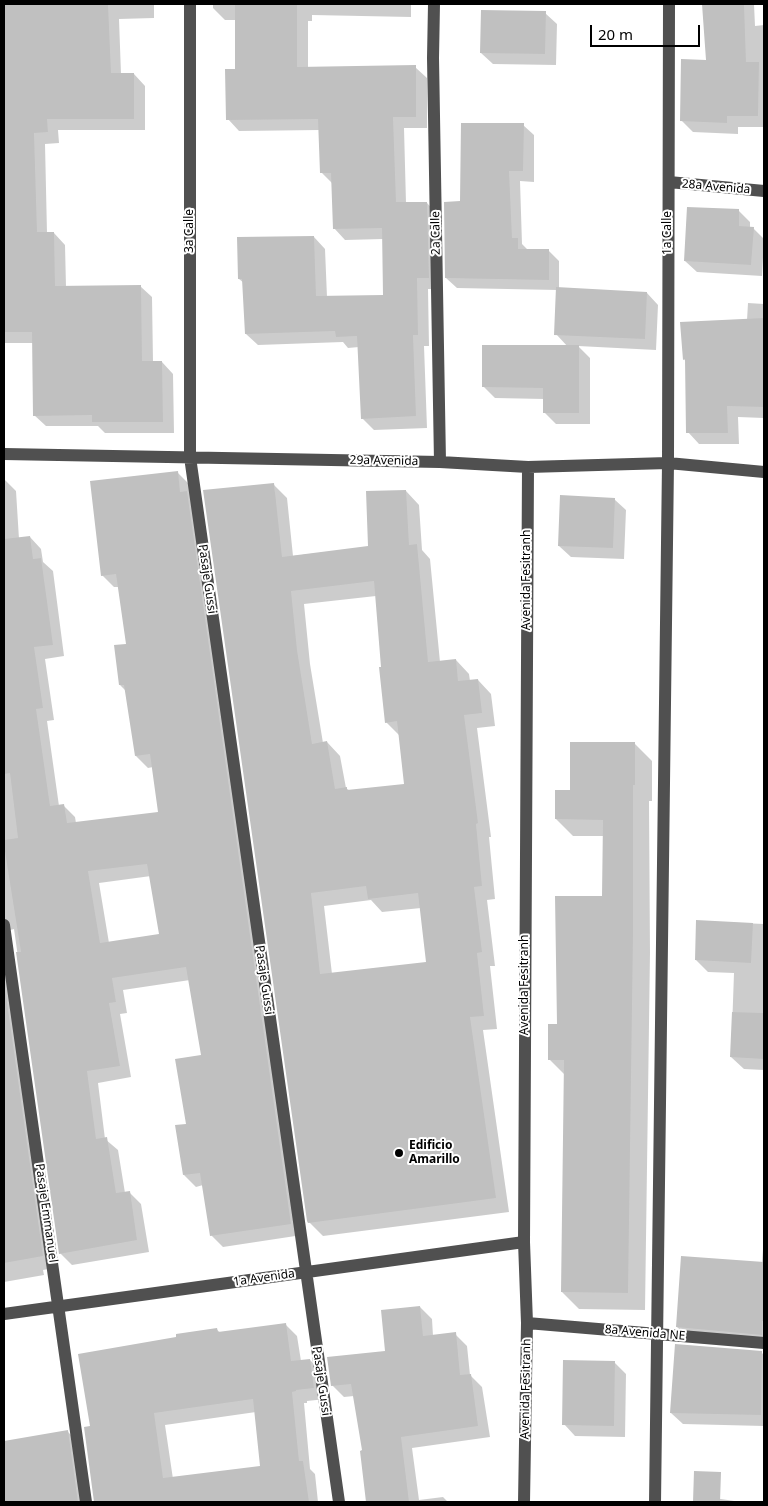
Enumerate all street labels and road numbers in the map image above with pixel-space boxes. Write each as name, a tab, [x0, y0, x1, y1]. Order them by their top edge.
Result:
street label: 28a Avenida	[681, 177, 751, 197]
street label: 3a Calle	[183, 209, 197, 253]
street label: 2a Calle	[428, 211, 444, 255]
street label: 1a Calle	[661, 211, 675, 255]
street label: 29a Avenida	[350, 453, 418, 469]
street label: Avenida Fesitranh	[520, 530, 534, 630]
street label: Pasaje Gussi	[195, 543, 219, 615]
street label: Avenida Fesitranh	[518, 935, 532, 1035]
street label: Pasaje Gussi	[252, 944, 276, 1016]
street label: Pasaje Emmanuel	[32, 1162, 60, 1264]
street label: 1a Avenida	[232, 1267, 296, 1289]
street label: 8a Avenida NE	[604, 1322, 686, 1344]
street label: Avenida Fesitranh	[518, 1339, 534, 1439]
street label: Pasaje Gussi	[309, 1345, 333, 1417]

